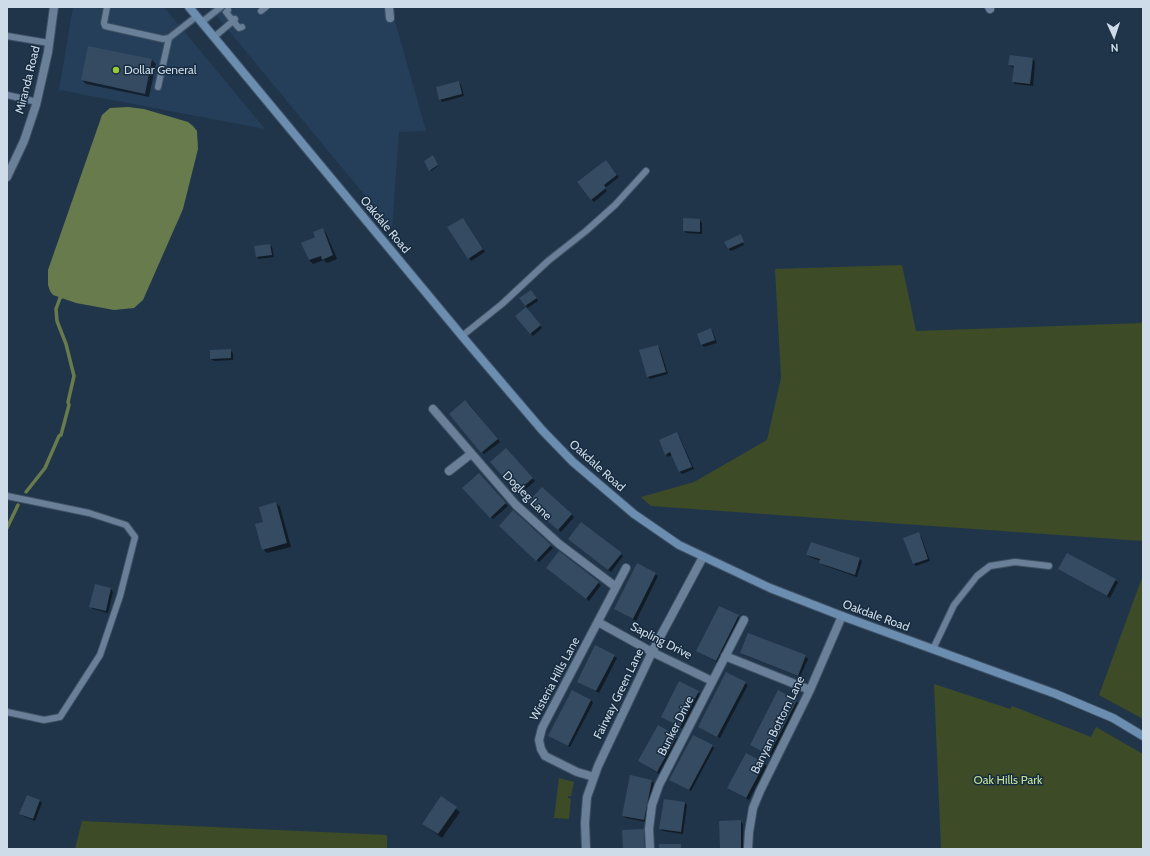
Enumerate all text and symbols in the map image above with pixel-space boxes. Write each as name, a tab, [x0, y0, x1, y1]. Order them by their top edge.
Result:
north arrow	[1094, 16, 1134, 56]
text: N	[1110, 41, 1119, 55]
street label: Miranda Road	[13, 45, 43, 115]
place label: Dollar General	[124, 63, 196, 77]
marker: Dollar General	[111, 65, 121, 75]
street label: Oakdale Road	[357, 194, 413, 256]
street label: Oakdale Road	[566, 437, 628, 495]
street label: Dogleg Lane	[499, 468, 555, 524]
street label: Oakdale Road	[841, 597, 911, 635]
street label: Sapling Drive	[628, 619, 694, 663]
street label: Wisteria Hills Lane	[527, 635, 583, 723]
street label: Fairway Green Lane	[591, 647, 647, 741]
street label: Banyan Bottom Lane	[748, 674, 808, 776]
street label: Bunker Drive	[655, 694, 697, 758]
park label: Oak Hills Park	[974, 773, 1042, 787]

